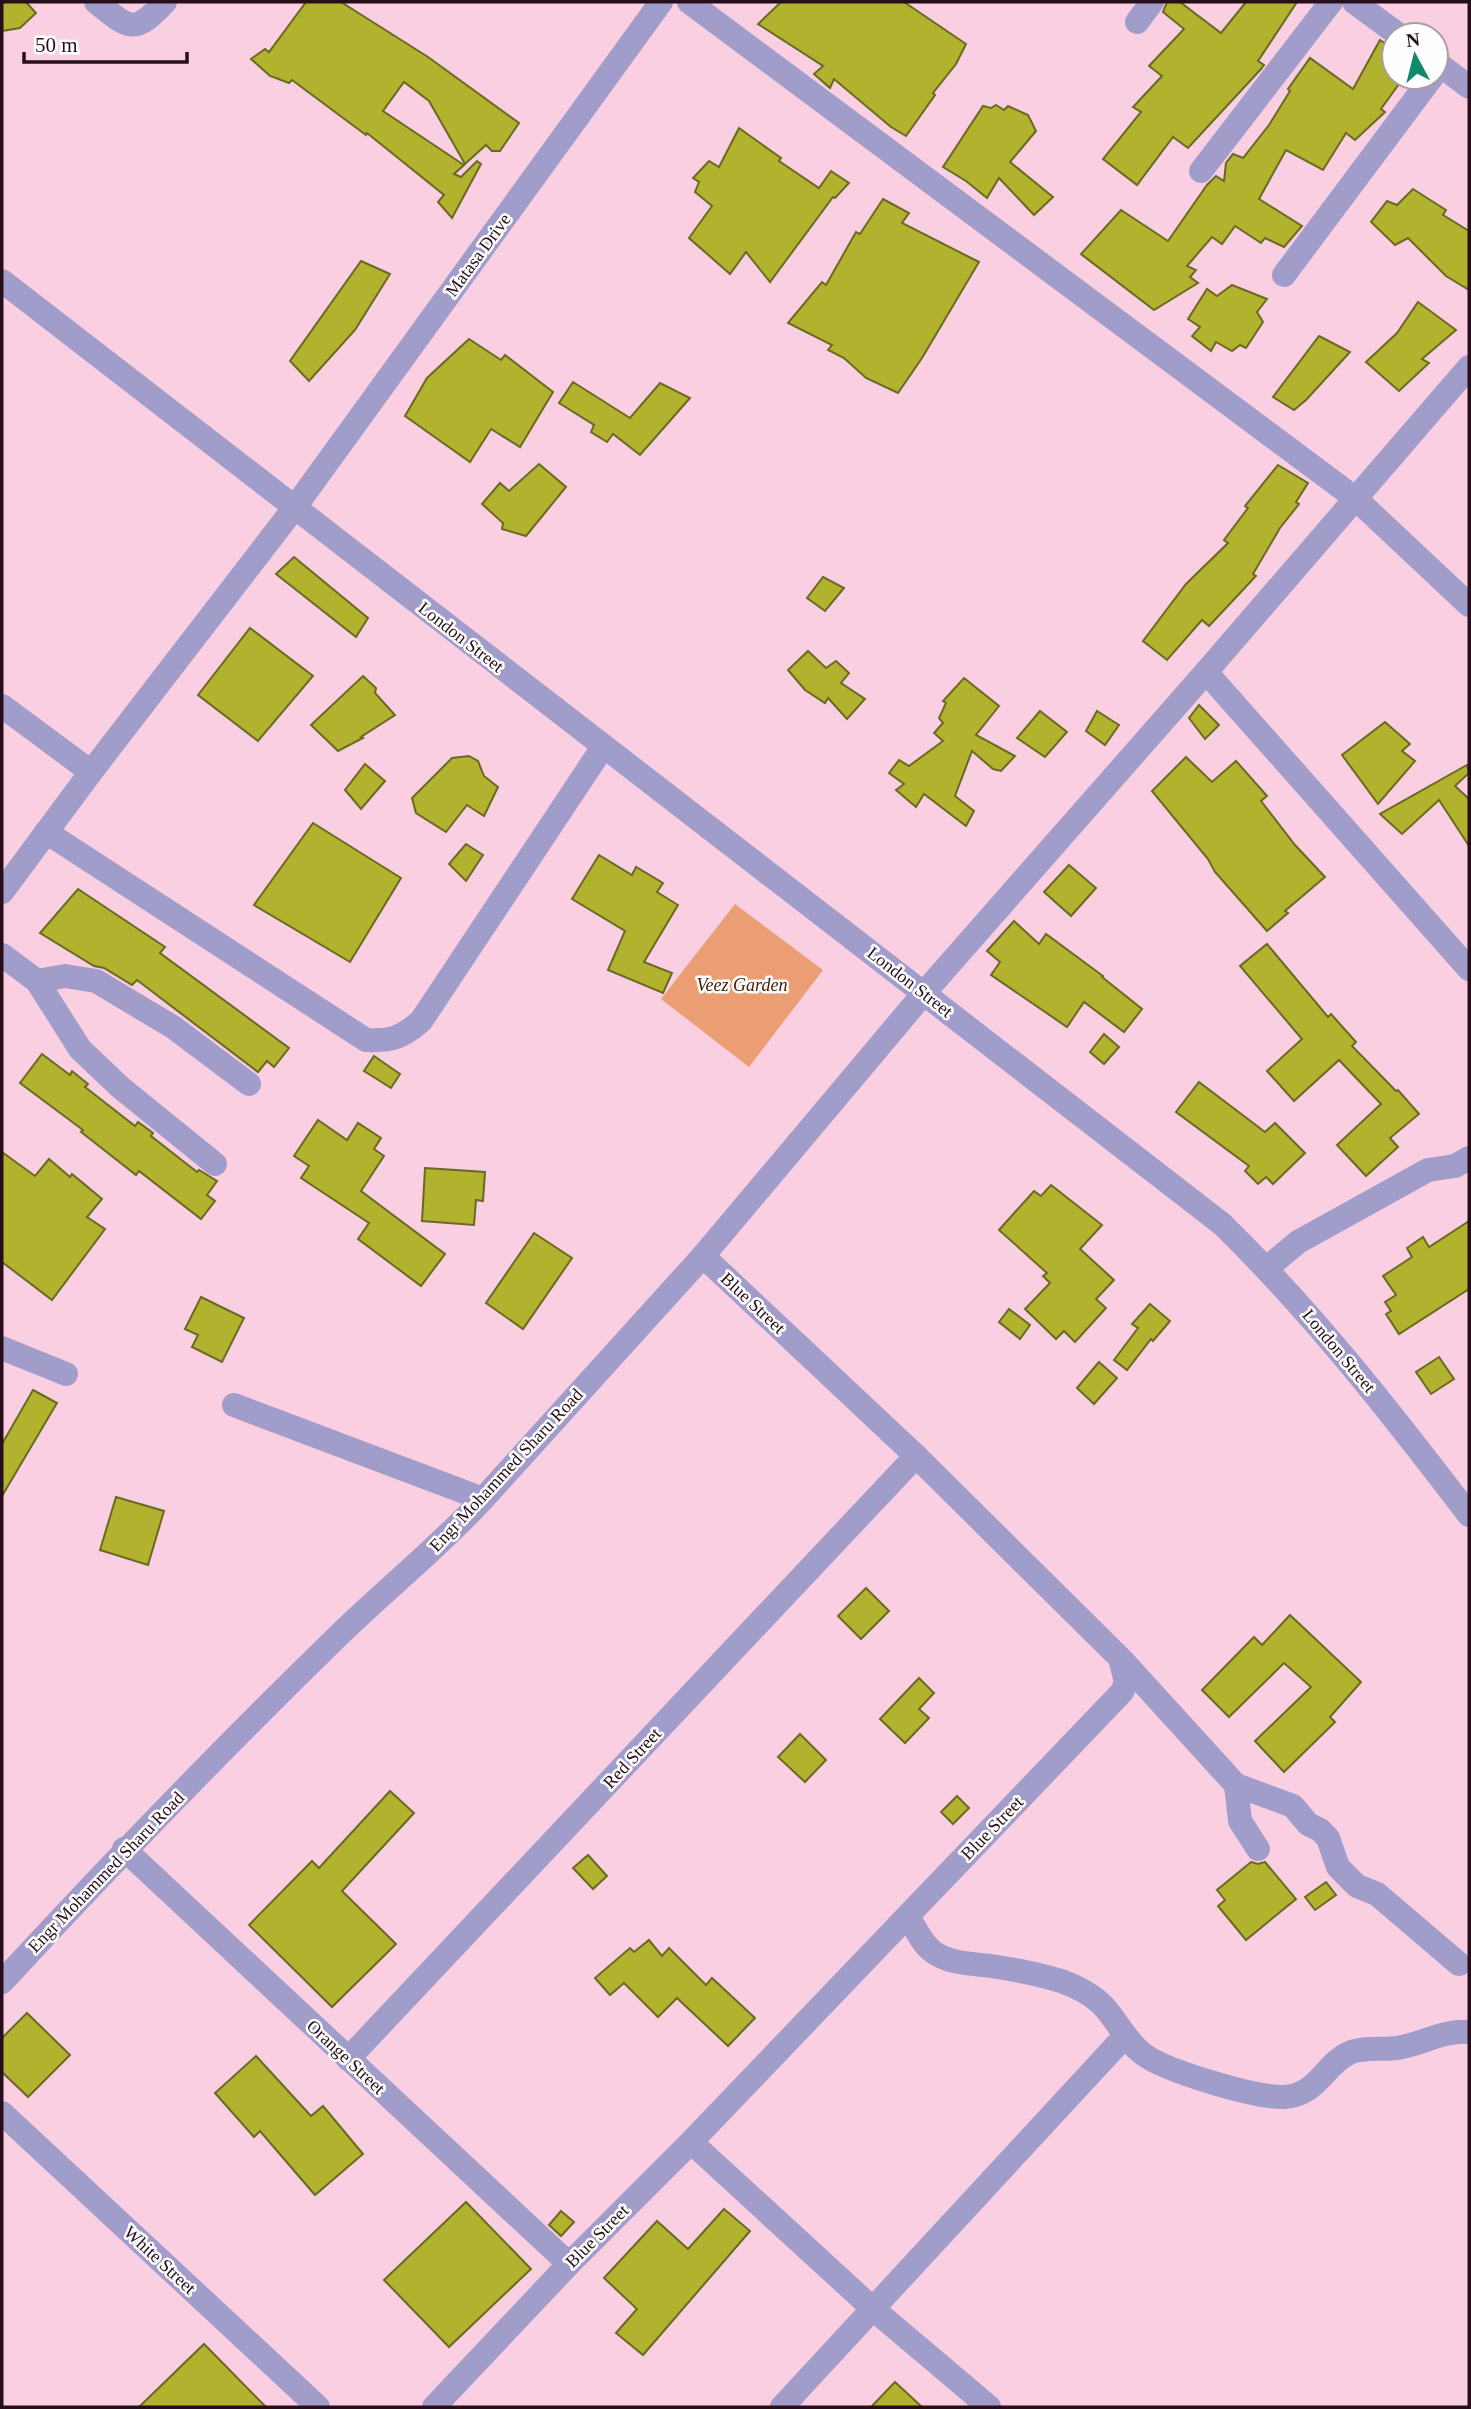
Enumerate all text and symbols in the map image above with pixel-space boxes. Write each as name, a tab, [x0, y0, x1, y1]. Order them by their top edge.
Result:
scale bar	[24, 21, 187, 65]
north arrow	[1380, 21, 1450, 91]
text: N	[1405, 28, 1421, 51]
text: 50 m	[35, 33, 78, 57]
street label: Matasa Drive	[441, 210, 515, 300]
street label: London Street	[414, 598, 508, 676]
street label: London Street	[863, 943, 957, 1021]
park label: Veez Garden	[697, 975, 787, 995]
street label: Blue Street	[717, 1268, 789, 1338]
street label: London Street	[1298, 1305, 1380, 1397]
street label: Engr Mohammed Sharu Road	[425, 1384, 587, 1556]
street label: Red Street	[599, 1724, 665, 1792]
street label: Engr Mohammed Sharu Road	[24, 1788, 188, 1956]
street label: Blue Street	[957, 1792, 1027, 1864]
street label: Orange Street	[303, 2016, 389, 2098]
street label: Blue Street	[561, 2200, 633, 2272]
street label: White Street	[120, 2222, 200, 2298]

